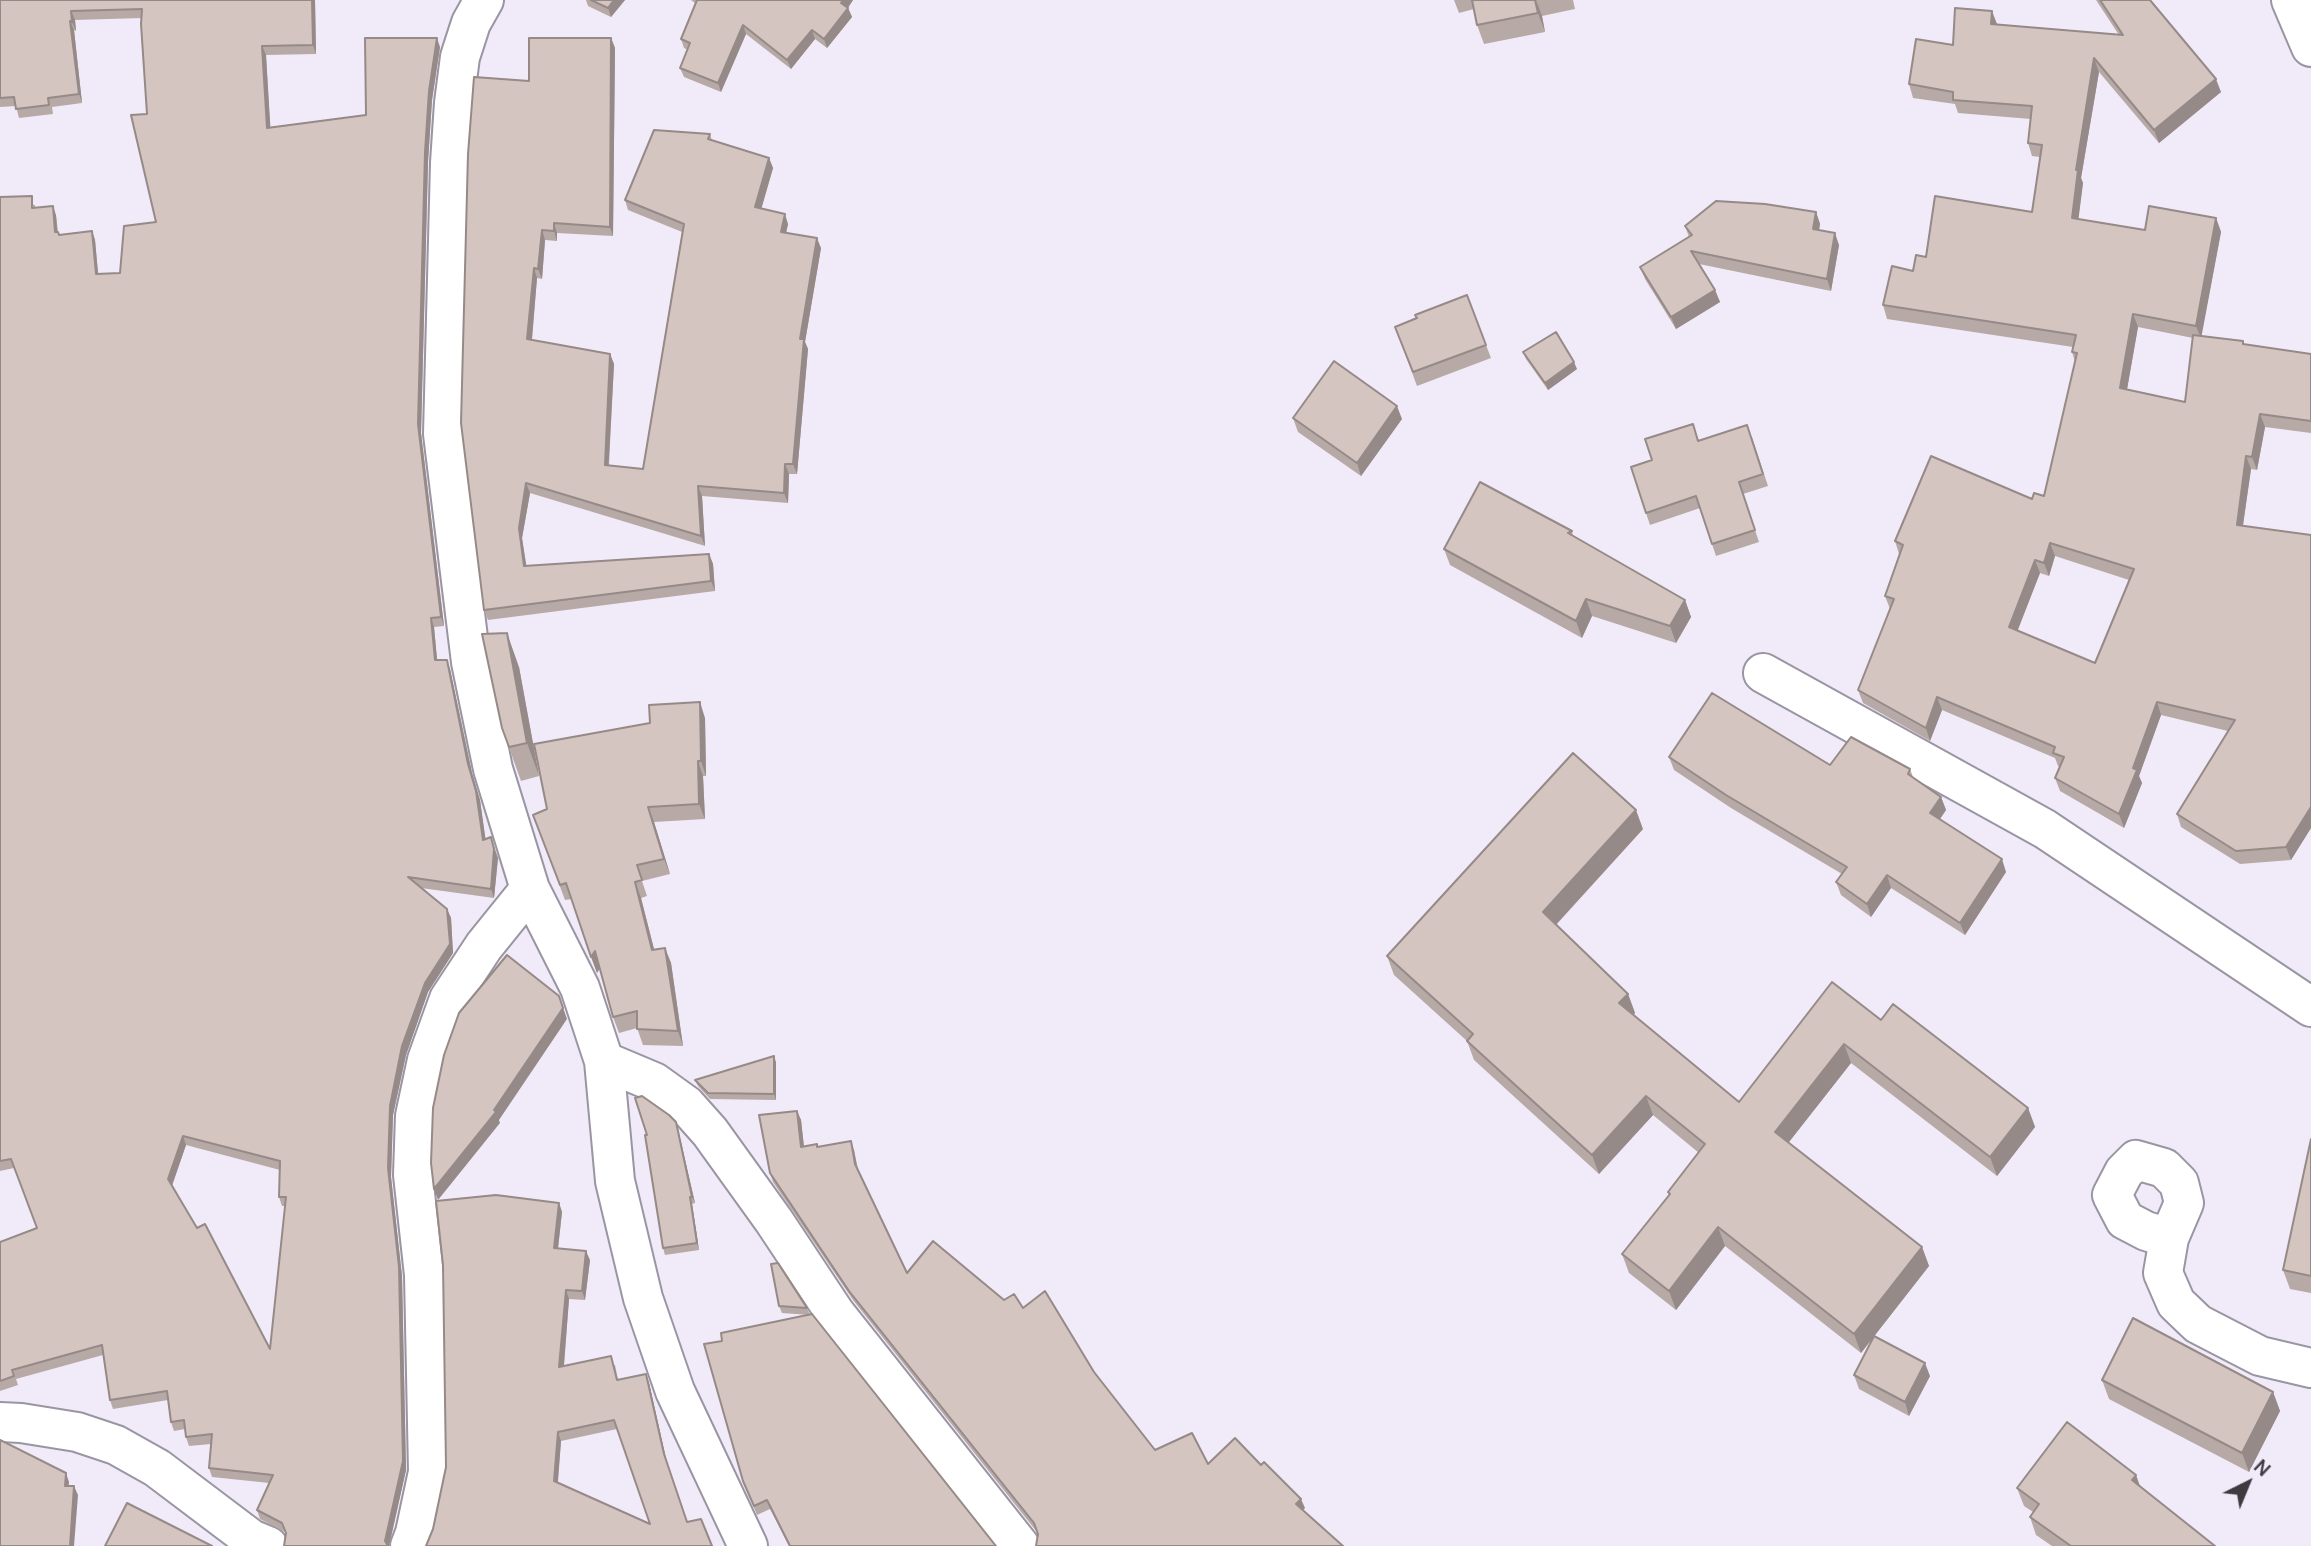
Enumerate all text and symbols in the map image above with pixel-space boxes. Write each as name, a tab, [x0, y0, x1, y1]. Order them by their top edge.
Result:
north arrow	[2213, 1448, 2283, 1518]
text: N	[2248, 1453, 2276, 1482]

